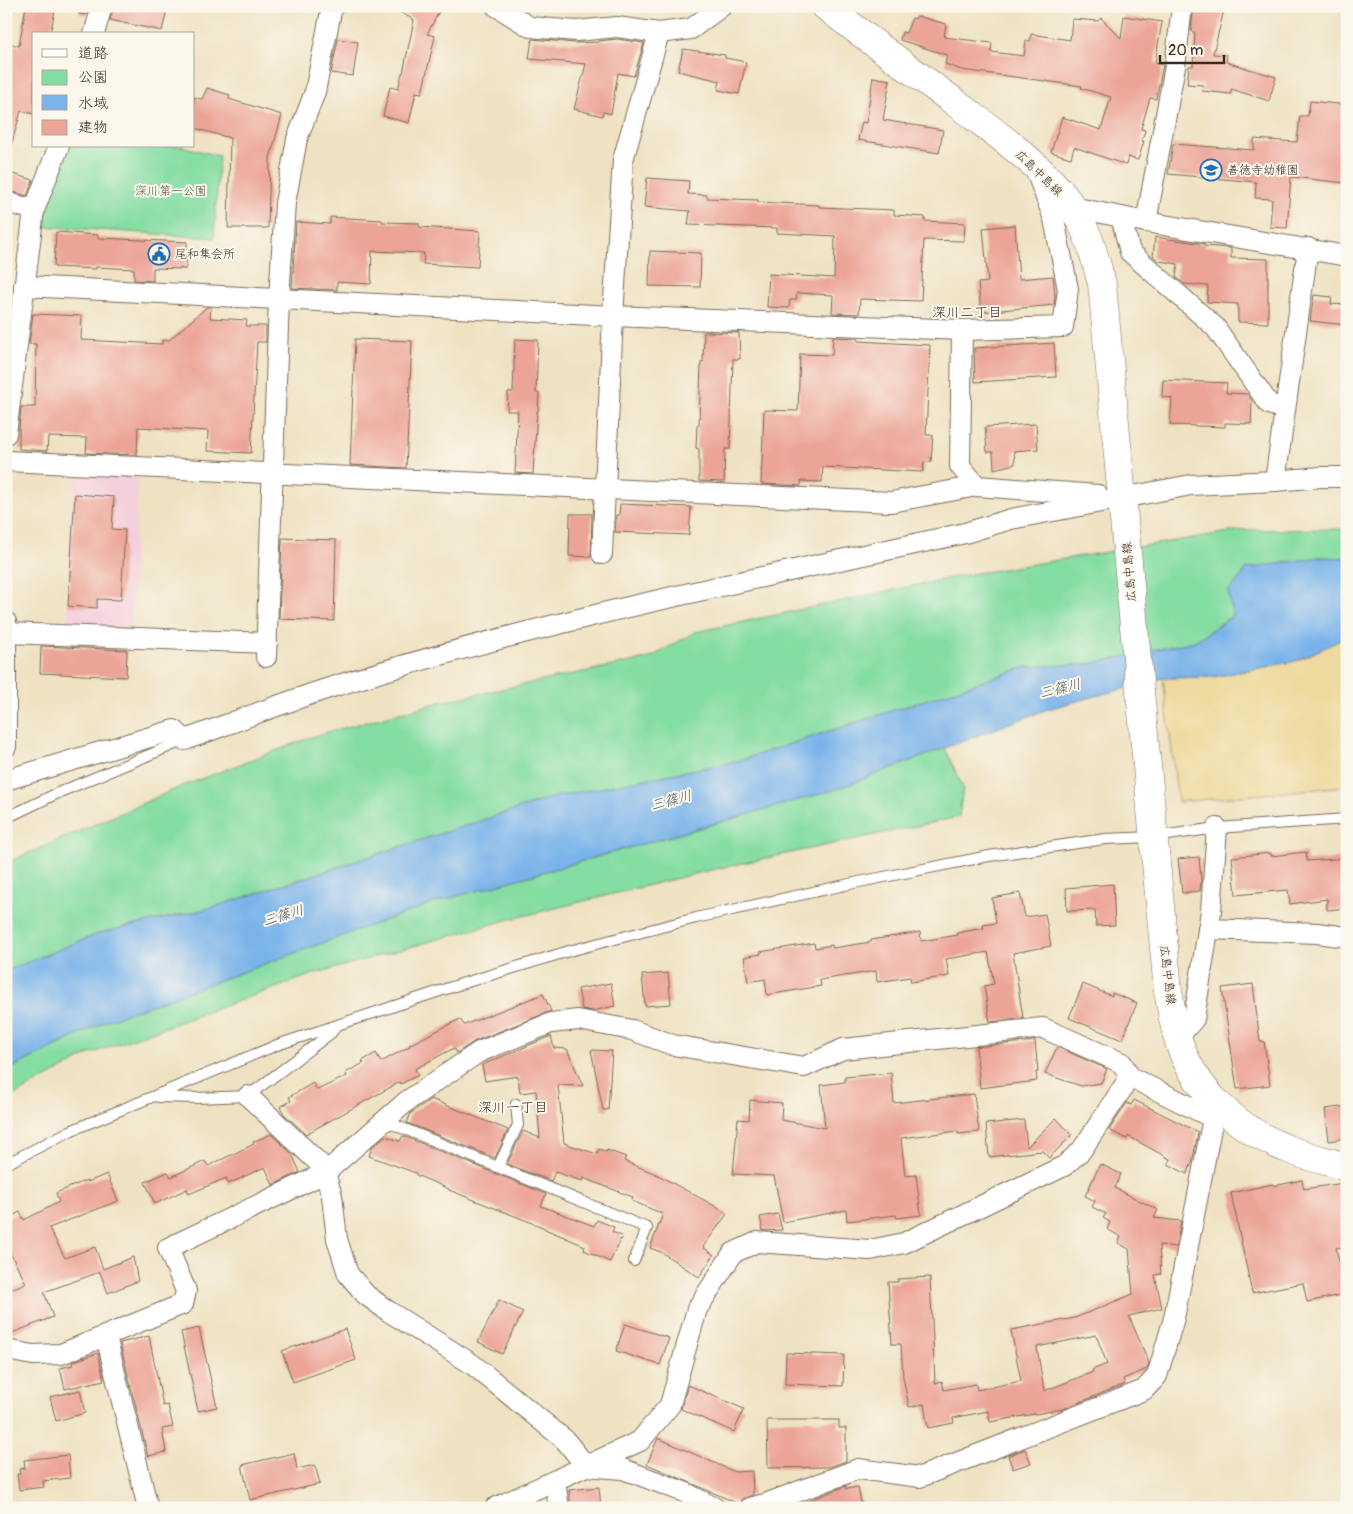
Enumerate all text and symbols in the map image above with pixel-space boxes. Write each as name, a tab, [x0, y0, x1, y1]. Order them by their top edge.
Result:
legend	[32, 32, 195, 148]
scale bar	[1160, 32, 1224, 64]
text: 20 m	[1168, 41, 1203, 60]
text: 道路	[78, 44, 108, 63]
text: 公園	[78, 68, 108, 87]
text: 水域	[78, 94, 108, 113]
text: 建物	[78, 118, 108, 137]
street label: 広島中島線	[1012, 147, 1065, 200]
school or university icon: 善徳寺幼稚園	[1199, 158, 1223, 182]
place label: 善徳寺幼稚園	[1227, 163, 1299, 178]
park label: 深川第一公園	[135, 184, 207, 199]
public building icon: 尾和集会所	[147, 242, 171, 266]
place label: 尾和集会所	[175, 247, 235, 262]
district label: 深川二丁目	[932, 304, 1002, 321]
street label: 広島中島線	[1119, 541, 1140, 603]
water label: 三篠川	[1038, 675, 1083, 702]
water label: 三篠川	[649, 787, 694, 814]
water label: 三篠川	[261, 901, 306, 930]
street label: 広島中島線	[1156, 944, 1179, 1006]
district label: 深川一丁目	[478, 1099, 548, 1116]

